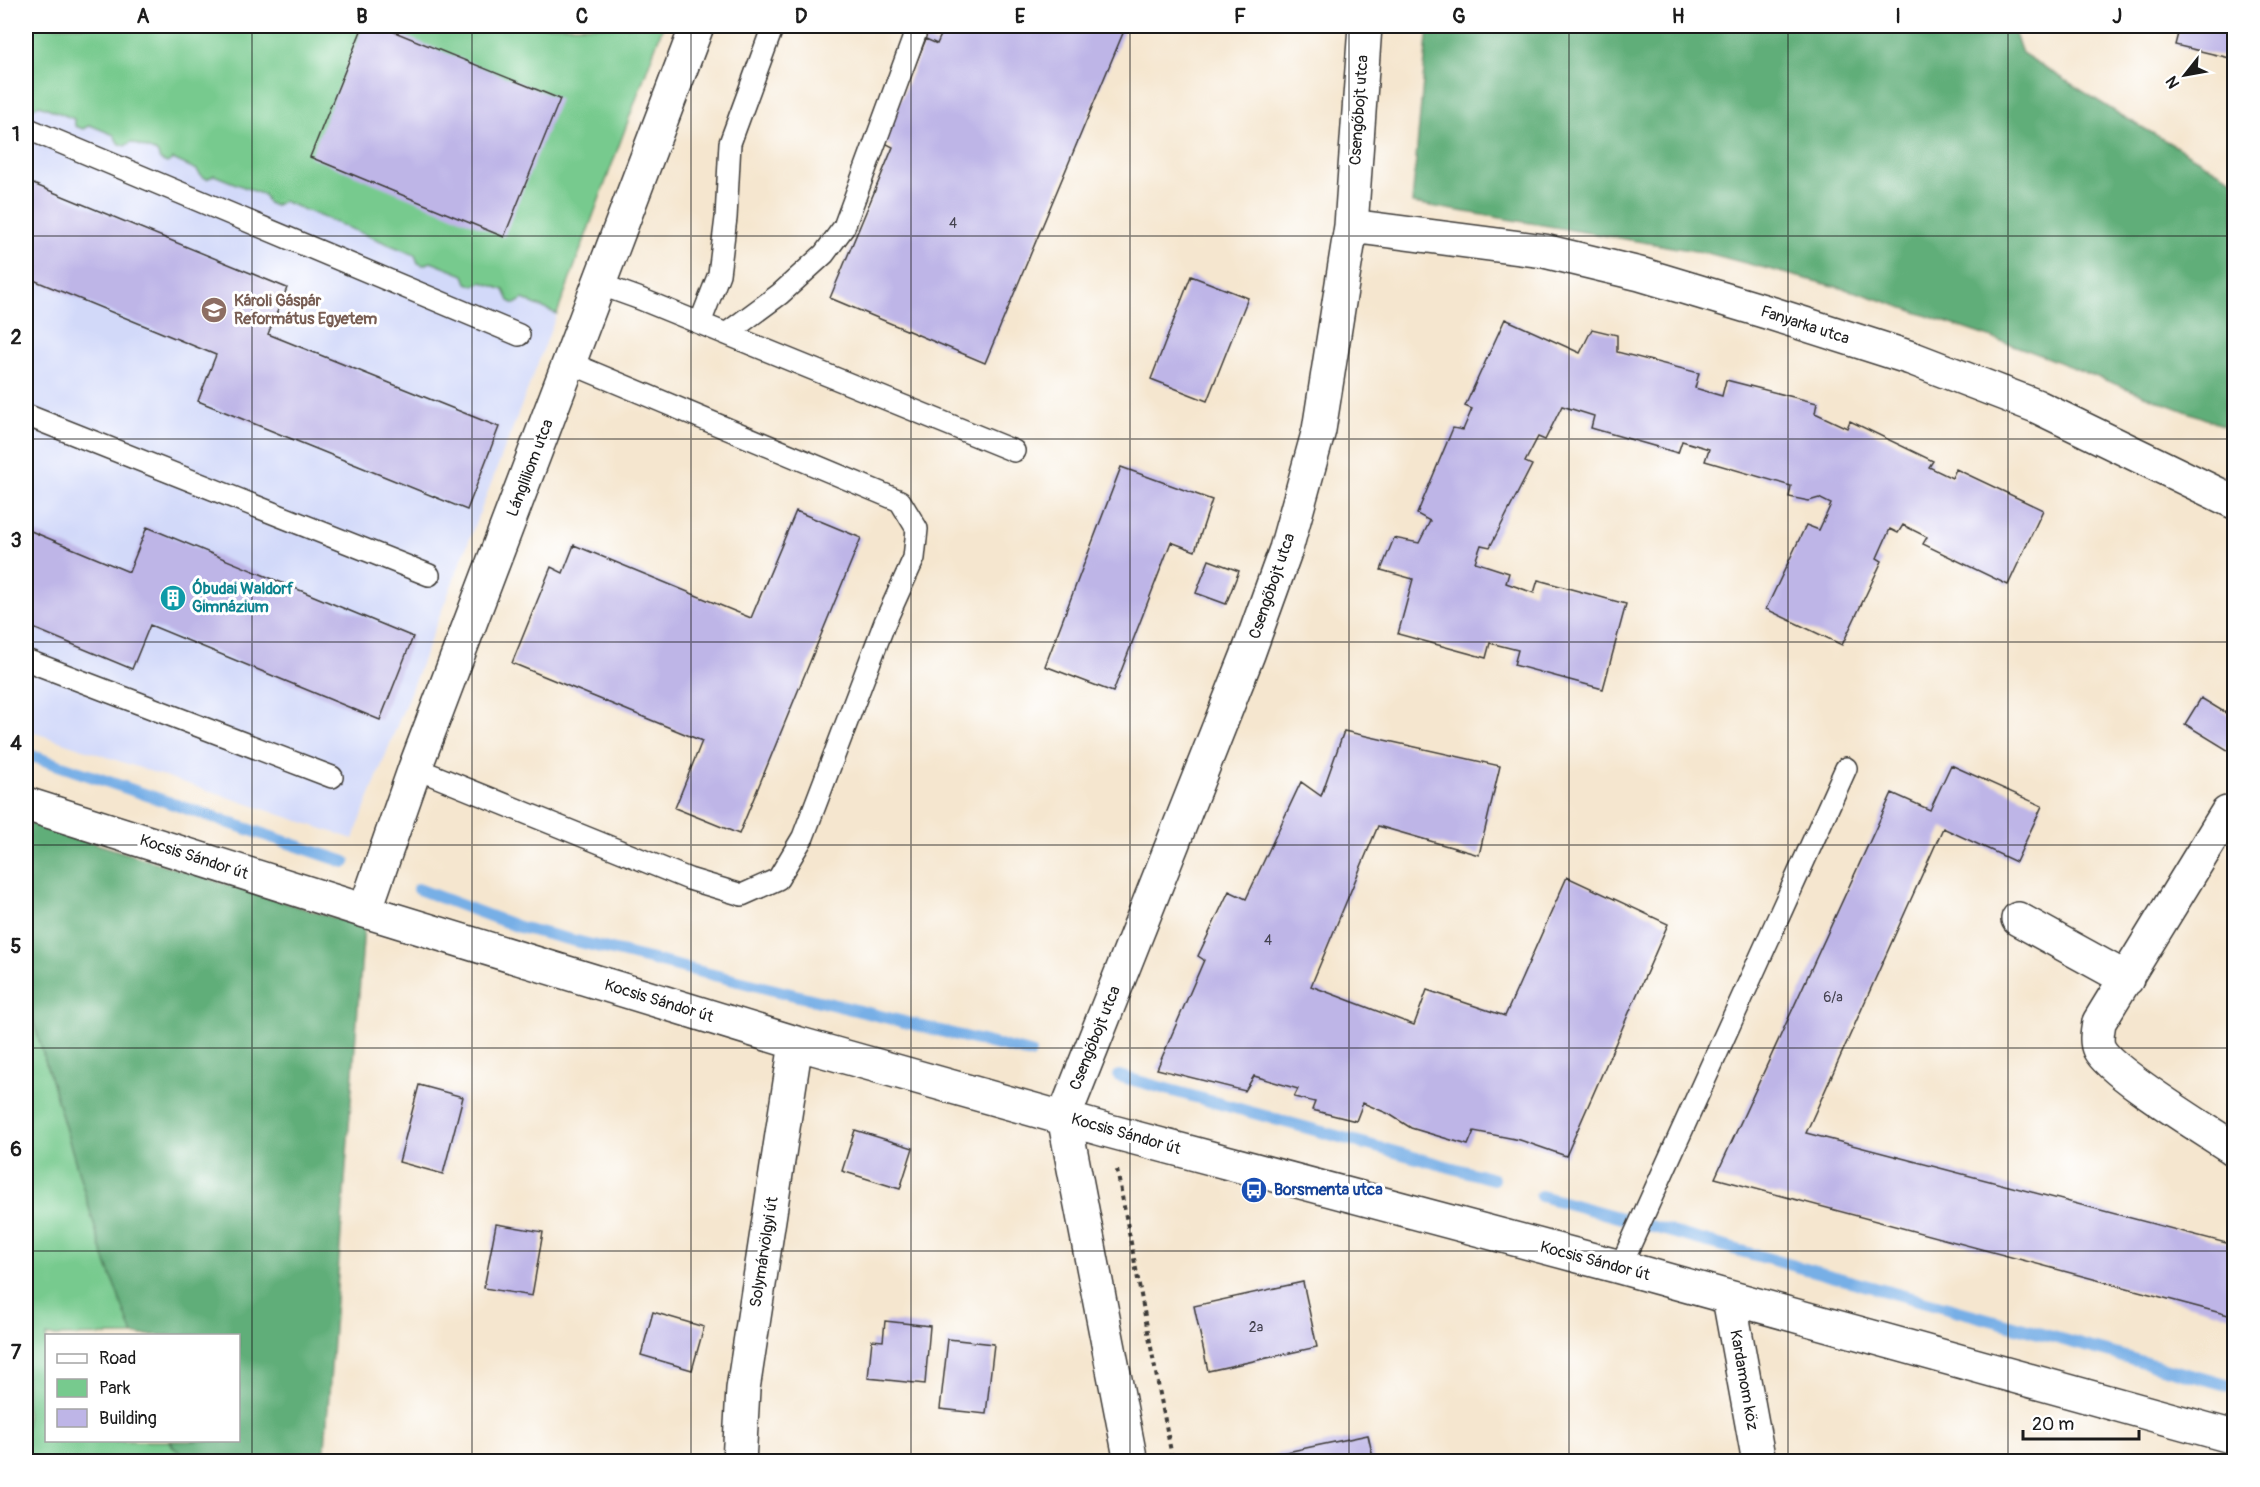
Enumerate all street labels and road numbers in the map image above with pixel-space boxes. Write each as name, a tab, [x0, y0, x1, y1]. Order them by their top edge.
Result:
street label: Csengőbojt utca	[1345, 54, 1373, 166]
street label: Fanyarka utca	[1758, 301, 1852, 349]
street label: Lángliliom utca	[502, 416, 558, 520]
street label: Csengőbojt utca	[1245, 530, 1299, 642]
street label: Kocsis Sándor út	[137, 830, 251, 884]
street label: Kocsis Sándor út	[602, 975, 716, 1027]
street label: Csengőbojt utca	[1065, 983, 1125, 1093]
street label: Kocsis Sándor út	[1069, 1109, 1184, 1159]
street label: Solymárvölgyi út	[745, 1195, 783, 1309]
street label: Kocsis Sándor út	[1538, 1237, 1653, 1285]
street label: Kardamom köz	[1725, 1328, 1763, 1432]

